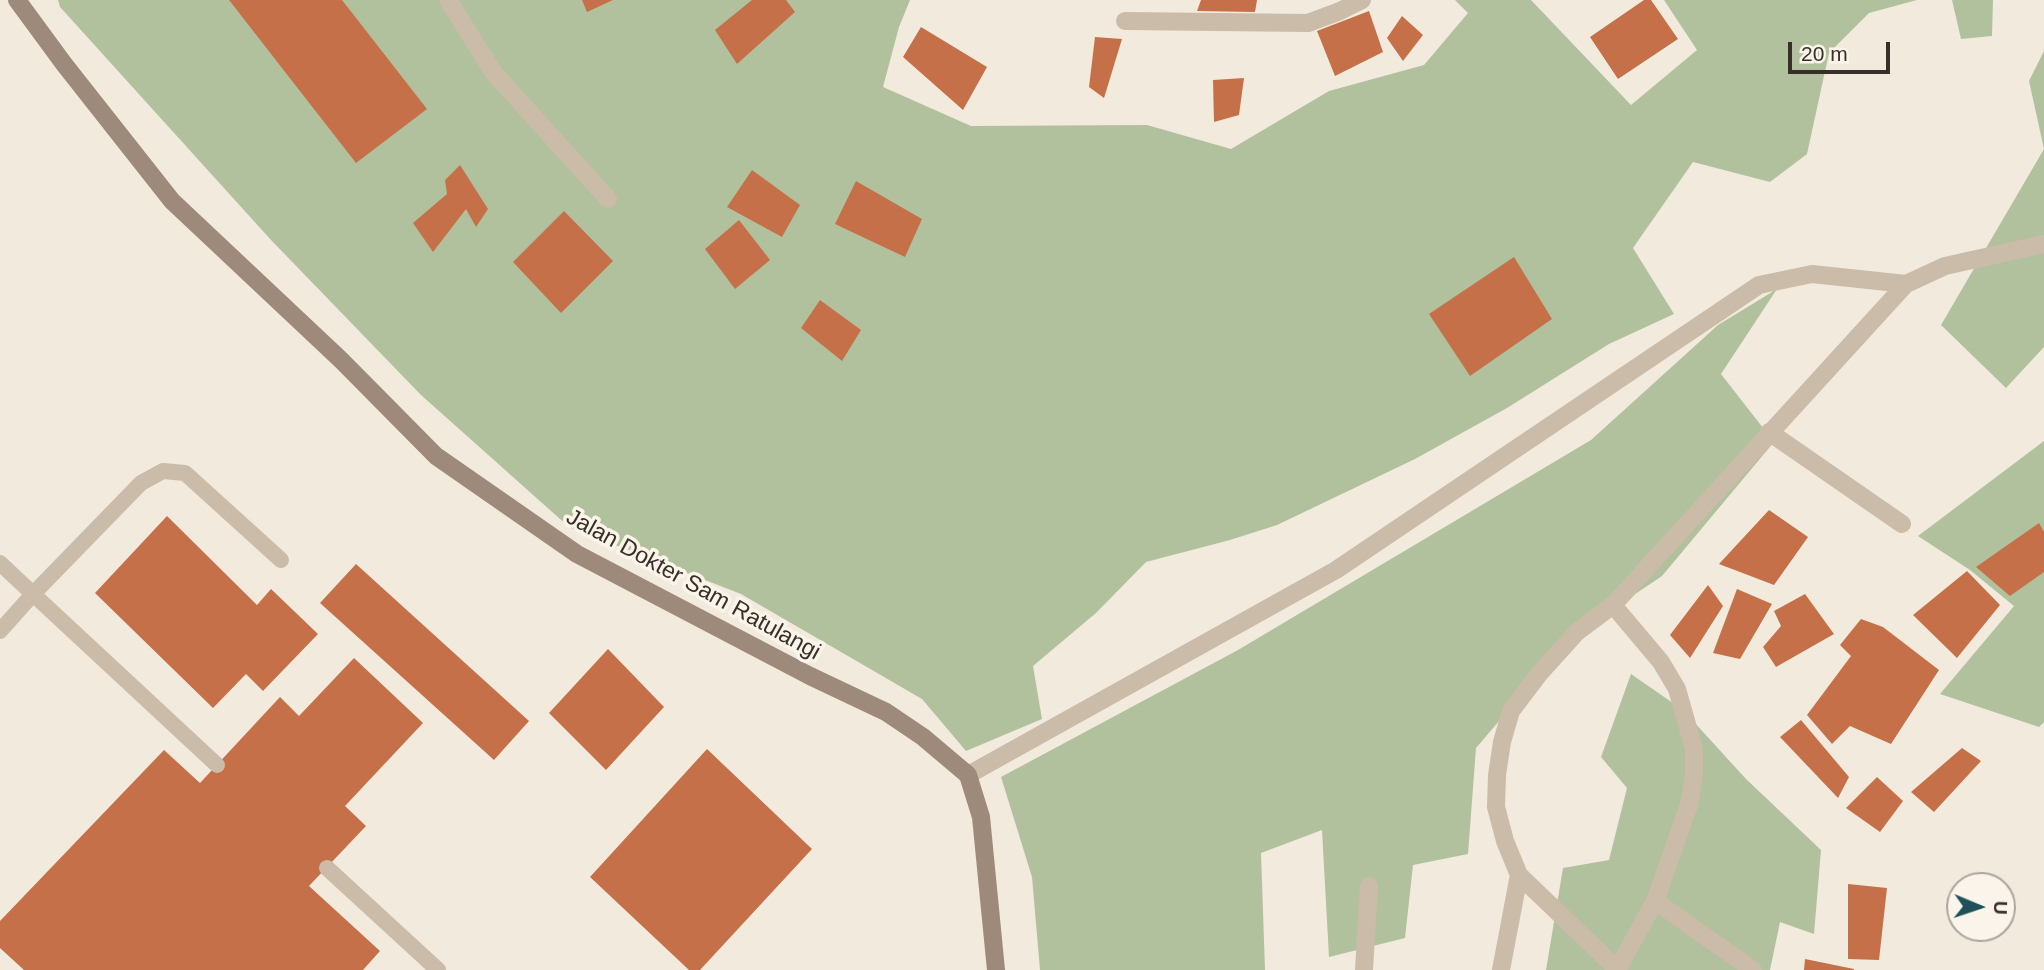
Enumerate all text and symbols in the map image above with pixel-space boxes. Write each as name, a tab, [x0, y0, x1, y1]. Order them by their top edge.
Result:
scale bar	[1792, 28, 1894, 72]
text: 20 m	[1801, 42, 1848, 65]
street label: Jalan Dokter Sam Ratulangi	[561, 504, 825, 666]
north arrow	[1946, 872, 2016, 942]
text: U	[1990, 900, 2011, 915]

